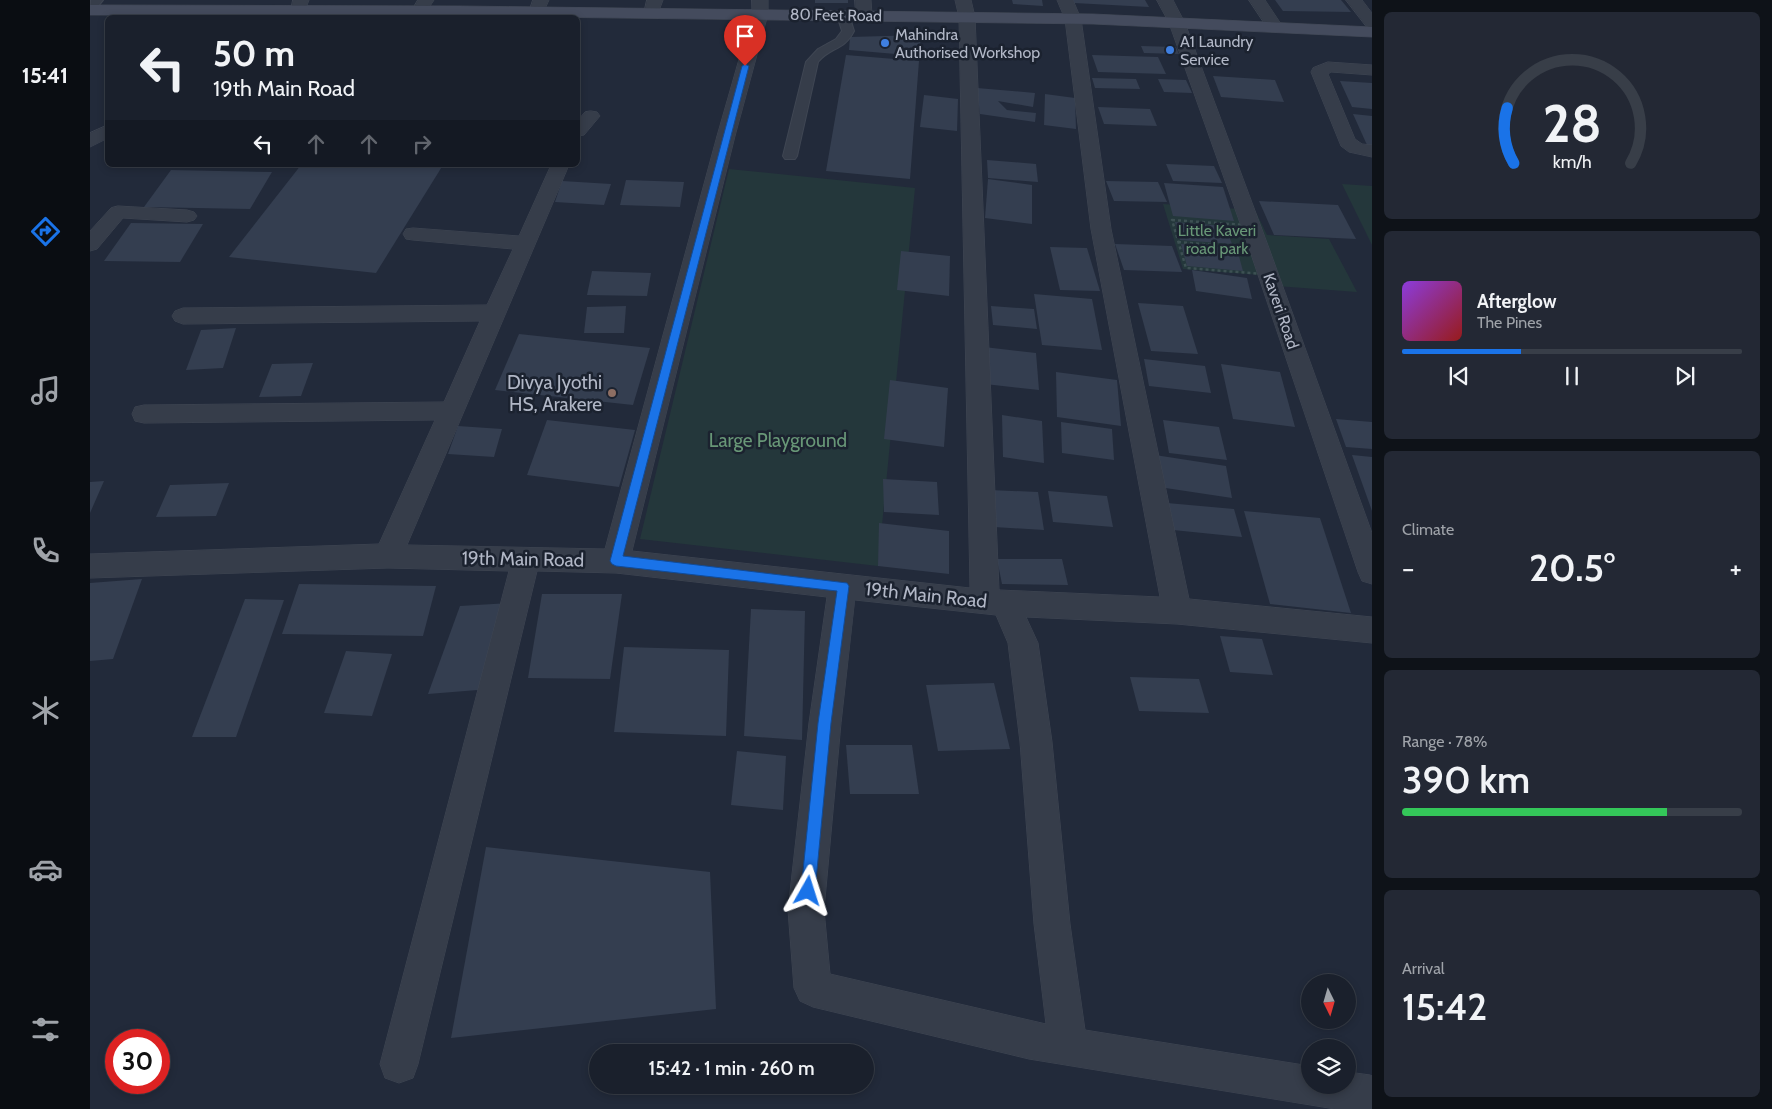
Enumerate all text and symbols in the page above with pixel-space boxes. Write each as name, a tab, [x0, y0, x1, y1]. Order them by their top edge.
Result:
street label: 80 Feet Road	[790, 5, 882, 25]
pin	[724, 15, 766, 66]
icon: arrive	[731, 22, 759, 50]
place label: Mahindra Authorised Workshop	[895, 25, 1040, 62]
text: 50 m	[213, 32, 295, 75]
place label: A1 Laundry Service	[1180, 32, 1253, 69]
icon: left	[130, 35, 195, 100]
marker: Mahindra Authorised Workshop	[879, 37, 891, 49]
marker: A1 Laundry Service	[1164, 44, 1176, 56]
text: 15:41	[22, 62, 68, 89]
text: 19th Main Road	[213, 75, 355, 102]
text: 28	[1543, 92, 1601, 155]
icon: left	[249, 130, 277, 158]
icon: ahead	[302, 130, 330, 158]
icon: ahead	[355, 130, 383, 158]
icon: right	[408, 130, 436, 158]
text: km/h	[1552, 151, 1592, 172]
icon: directions	[28, 214, 63, 249]
park label: Little Kaveri road park	[1178, 221, 1256, 258]
street label: Kaveri Road	[1259, 271, 1303, 351]
text: Afterglow	[1477, 290, 1557, 313]
text: The Pines	[1477, 313, 1542, 332]
icon: previous	[1445, 362, 1473, 390]
icon: pause	[1558, 362, 1586, 390]
icon: next	[1671, 362, 1699, 390]
place label: Divya Jyothi HS, Arakere	[507, 371, 602, 416]
icon: music	[28, 373, 63, 408]
marker: Divya Jyothi HS, Arakere	[606, 387, 618, 399]
park label: Large Playground	[709, 429, 847, 452]
text: Climate	[1402, 520, 1454, 539]
icon: phone	[28, 533, 63, 568]
text: 20.5°	[1529, 544, 1615, 591]
street label: 19th Main Road	[462, 546, 584, 572]
text: −	[1402, 551, 1414, 585]
text: +	[1730, 551, 1742, 585]
street label: 19th Main Road	[864, 577, 988, 613]
icon: climate	[28, 693, 63, 728]
text: Range · 78%	[1402, 732, 1488, 751]
text: 390 km	[1402, 756, 1530, 803]
icon: car	[28, 852, 63, 887]
position arrow	[781, 864, 833, 916]
text: Arrival	[1402, 959, 1445, 978]
north arrow	[1301, 974, 1356, 1029]
map controls	[1301, 974, 1356, 1094]
text: 15:42	[1402, 983, 1487, 1030]
icon: filters	[28, 1012, 63, 1047]
speed limit sign: 30	[105, 1029, 170, 1094]
button: layers	[1301, 1039, 1356, 1094]
text: 15:42 · 1 min · 260 m	[649, 1057, 814, 1080]

